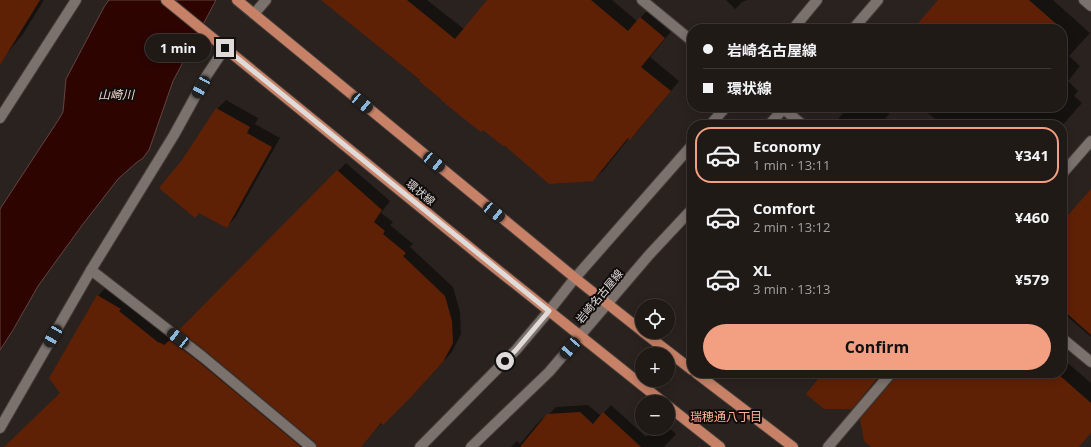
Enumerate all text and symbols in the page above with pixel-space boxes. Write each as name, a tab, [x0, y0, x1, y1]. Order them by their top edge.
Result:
callout: 1 min	[145, 34, 211, 62]
text: 1 min	[160, 39, 196, 57]
route end	[216, 39, 234, 57]
text: 岩崎名古屋線	[727, 40, 817, 60]
car	[190, 74, 212, 100]
text: 環状線	[727, 78, 772, 98]
water label: 山崎川	[98, 86, 136, 103]
car	[349, 91, 375, 115]
text: Economy	[753, 136, 821, 156]
icon: car	[705, 137, 741, 173]
text: ¥341	[1015, 145, 1049, 165]
car	[421, 150, 447, 174]
text: 1 min · 13:11	[753, 156, 830, 174]
street label: 環状線	[403, 176, 439, 208]
text: Comfort	[753, 198, 815, 218]
icon: car	[705, 199, 741, 235]
car	[481, 200, 507, 224]
text: ¥460	[1015, 207, 1049, 227]
text: 2 min · 13:12	[753, 218, 830, 236]
text: XL	[753, 260, 771, 280]
icon: car	[705, 261, 741, 297]
street label: 岩崎名古屋線	[572, 266, 626, 326]
text: ¥579	[1015, 269, 1049, 289]
text: 3 min · 13:13	[753, 280, 830, 298]
map controls	[635, 299, 675, 435]
button: locate	[635, 299, 675, 339]
car	[42, 323, 64, 349]
button: Confirm	[703, 324, 1051, 370]
car	[165, 326, 191, 350]
car	[558, 335, 582, 361]
button: +	[635, 347, 675, 387]
route start	[496, 352, 514, 370]
button: −	[635, 395, 675, 435]
district label: 瑞穂通八丁目	[690, 408, 762, 425]

